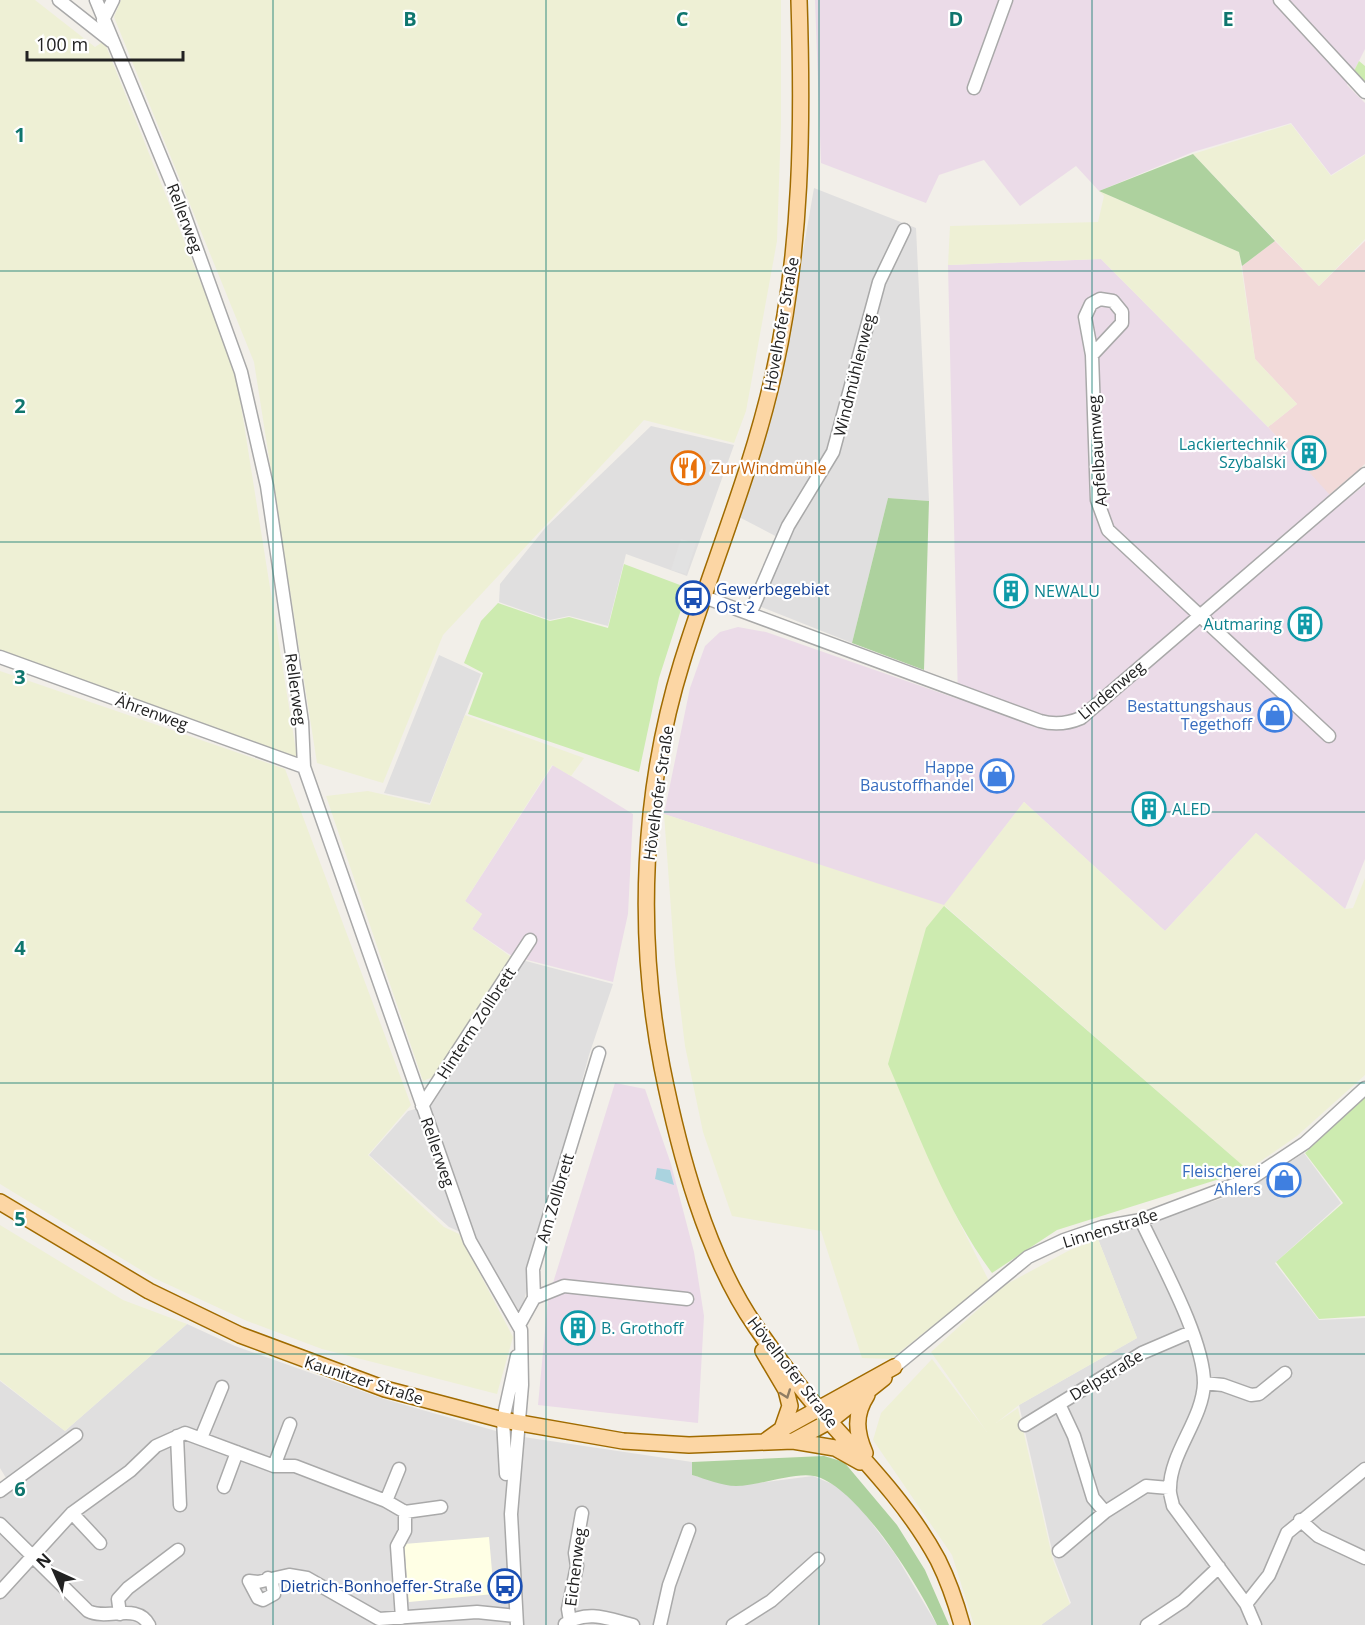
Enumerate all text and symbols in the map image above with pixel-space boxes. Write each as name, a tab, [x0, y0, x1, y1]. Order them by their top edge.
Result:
text: B	[403, 5, 417, 32]
text: C	[676, 5, 689, 32]
text: D	[949, 5, 963, 32]
text: E	[1222, 5, 1234, 32]
scale bar	[27, 24, 183, 62]
text: 100 m	[36, 32, 88, 56]
text: 1	[14, 121, 26, 148]
street label: Rellerweg	[162, 180, 208, 256]
street label: Hövelhofer Straße	[758, 255, 804, 393]
street label: Windmühlenweg	[828, 311, 880, 439]
text: 2	[14, 392, 26, 419]
street label: Apfelbaumweg	[1082, 394, 1112, 507]
place label: Lackiertechnik Szybalski	[1179, 433, 1287, 473]
building icon: Lackiertechnik Szybalski	[1291, 435, 1327, 471]
restaurant icon: Zur Windmühle	[670, 450, 706, 486]
place label: Zur Windmühle	[711, 457, 827, 479]
building icon: NEWALU	[993, 573, 1029, 609]
place label: Gewerbegebiet Ost 2	[716, 578, 830, 618]
bus stop icon: Gewerbegebiet Ost 2	[675, 580, 711, 616]
place label: NEWALU	[1034, 580, 1100, 602]
building icon: Autmaring	[1287, 606, 1323, 642]
place label: Autmaring	[1204, 613, 1282, 635]
street label: Rellerweg	[280, 652, 312, 727]
street label: Lindenweg	[1073, 655, 1149, 724]
text: 3	[14, 663, 26, 690]
street label: Ährenweg	[113, 689, 191, 735]
place label: Bestattungshaus Tegethoff	[1127, 695, 1253, 735]
shop icon: Bestattungshaus Tegethoff	[1257, 697, 1293, 733]
street label: Hövelhofer Straße	[638, 724, 678, 862]
place label: Happe Baustoffhandel	[860, 756, 974, 796]
shop icon: Happe Baustoffhandel	[979, 758, 1015, 794]
building icon: ALED	[1131, 791, 1167, 827]
place label: ALED	[1172, 798, 1211, 820]
text: 4	[14, 934, 26, 961]
street label: Hinterm Zollbrett	[432, 962, 521, 1083]
street label: Rellerweg	[416, 1114, 460, 1190]
street label: Am Zollbrett	[531, 1150, 579, 1246]
place label: Fleischerei Ahlers	[1182, 1160, 1261, 1200]
shop icon: Fleischerei Ahlers	[1266, 1162, 1302, 1198]
street label: Linnenstraße	[1060, 1203, 1160, 1253]
text: 5	[14, 1205, 26, 1232]
building icon: B. Grothoff	[560, 1310, 596, 1346]
street label: Hövelhofer Straße	[743, 1312, 843, 1432]
place label: B. Grothoff	[601, 1317, 685, 1339]
street label: Delpstraße	[1065, 1344, 1147, 1406]
street label: Kaunitzer Straße	[302, 1350, 426, 1410]
one-way arrow	[778, 1388, 791, 1399]
text: 6	[14, 1475, 26, 1502]
street label: Eichenweg	[559, 1526, 591, 1608]
north arrow	[24, 1541, 84, 1601]
text: N	[31, 1548, 56, 1573]
bus stop icon: Dietrich-Bonhoeffer-Straße	[487, 1568, 523, 1604]
place label: Dietrich-Bonhoeffer-Straße	[280, 1575, 482, 1597]

